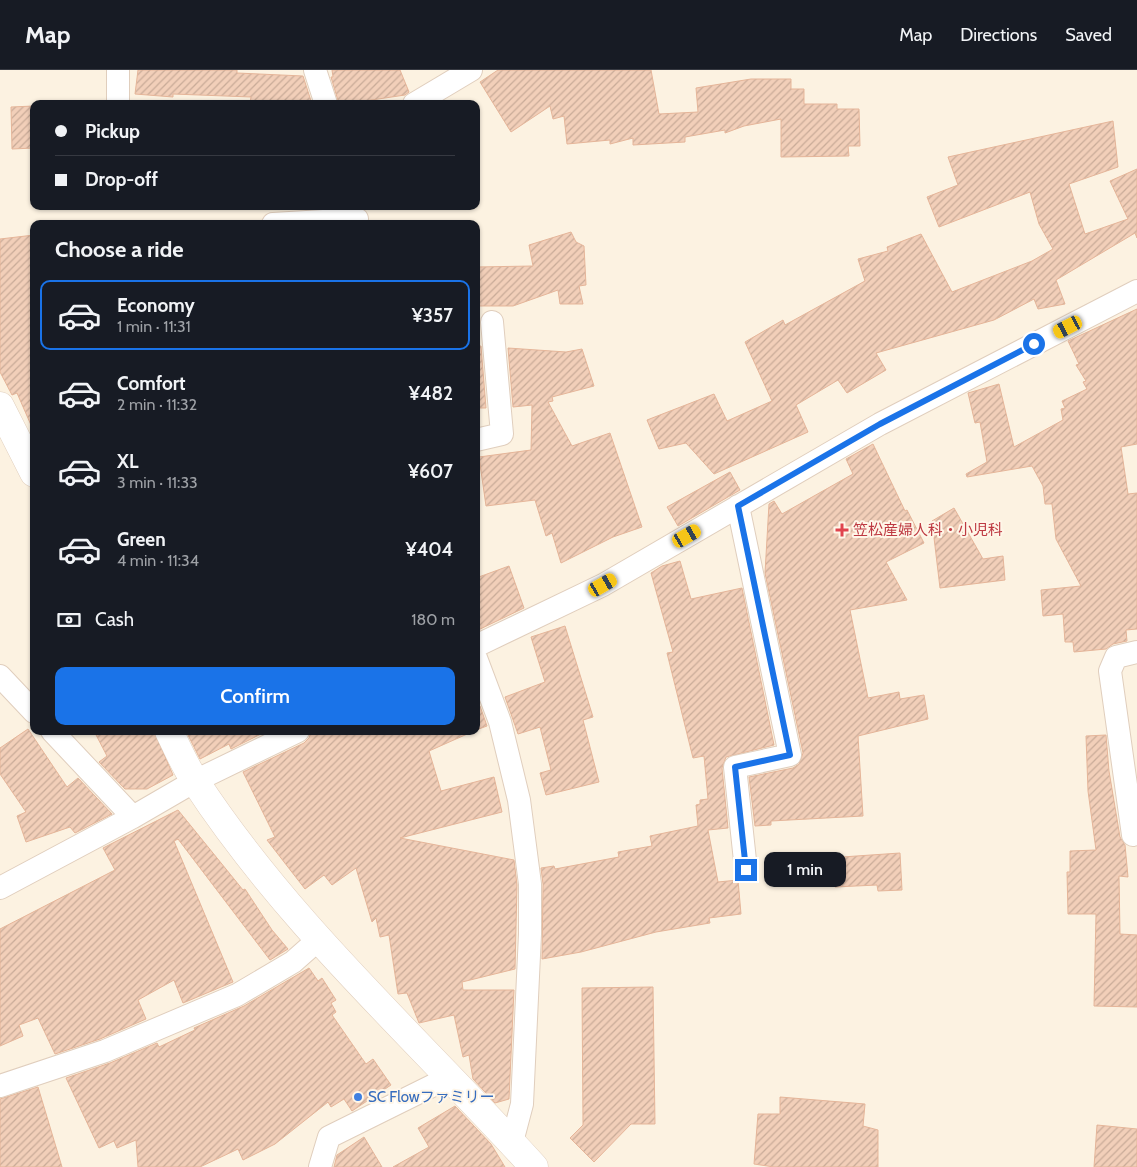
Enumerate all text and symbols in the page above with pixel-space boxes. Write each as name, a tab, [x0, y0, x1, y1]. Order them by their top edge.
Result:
text: Map	[25, 20, 71, 49]
text: Map	[899, 24, 932, 46]
text: Directions	[960, 24, 1037, 46]
text: Saved	[1065, 24, 1112, 46]
text: Pickup	[85, 120, 140, 143]
text: Drop-off	[85, 168, 158, 191]
text: Choose a ride	[55, 236, 184, 263]
icon: car	[57, 293, 102, 338]
text: Economy	[117, 294, 195, 317]
text: ¥357	[412, 304, 453, 327]
car	[1051, 314, 1084, 340]
text: 1 min · 11:31	[117, 317, 191, 336]
route start	[1023, 333, 1045, 355]
icon: car	[57, 371, 102, 416]
text: Comfort	[117, 372, 186, 395]
text: ¥482	[409, 382, 453, 405]
text: 2 min · 11:32	[117, 395, 197, 414]
icon: car	[57, 449, 102, 494]
text: XL	[117, 450, 138, 473]
text: ¥607	[408, 460, 453, 483]
text: 3 min · 11:33	[117, 473, 198, 492]
place label: 笠松産婦人科・小児科	[853, 521, 1003, 539]
car	[670, 522, 703, 550]
marker: 笠松産婦人科・小児科	[835, 523, 849, 537]
icon: car	[57, 527, 102, 572]
text: Green	[117, 528, 166, 551]
text: ¥404	[405, 538, 453, 561]
text: 4 min · 11:34	[117, 551, 199, 570]
car	[586, 571, 619, 599]
icon: cash	[55, 606, 83, 634]
text: Cash	[95, 608, 134, 631]
text: 180 m	[411, 610, 455, 629]
button: Confirm	[55, 667, 455, 725]
callout: 1 min	[764, 852, 846, 888]
route end	[735, 859, 757, 881]
text: 1 min	[787, 860, 823, 879]
place label: SC Flowファミリー	[368, 1088, 495, 1106]
marker: SC Flowファミリー	[352, 1091, 364, 1103]

